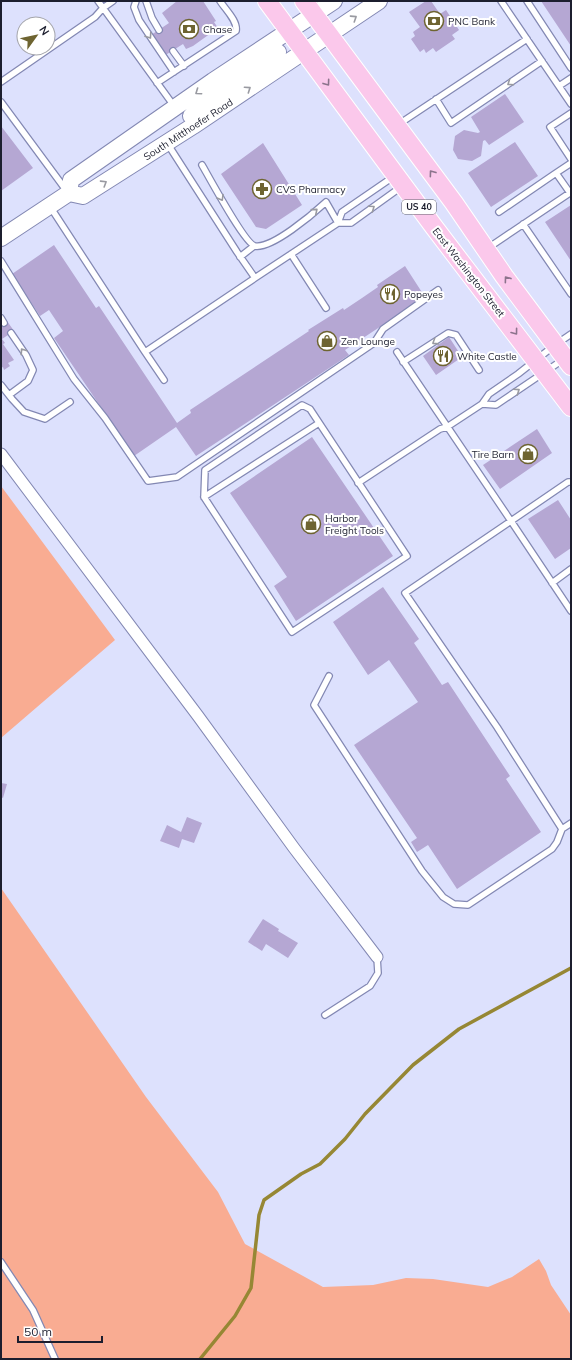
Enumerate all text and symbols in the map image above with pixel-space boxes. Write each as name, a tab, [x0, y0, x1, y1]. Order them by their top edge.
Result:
bank icon: PNC Bank	[423, 10, 445, 32]
one-way arrow	[350, 15, 357, 22]
place label: PNC Bank	[448, 15, 496, 28]
north arrow	[16, 16, 56, 56]
bank icon: Chase	[178, 18, 200, 40]
text: N	[36, 23, 53, 38]
place label: Chase	[203, 23, 232, 36]
one-way arrow	[144, 31, 151, 38]
one-way arrow	[322, 78, 329, 85]
one-way arrow	[507, 78, 514, 85]
one-way arrow	[244, 86, 251, 94]
one-way arrow	[195, 87, 202, 95]
street label: South Mitthoefer Road	[141, 96, 235, 163]
one-way arrow	[429, 171, 436, 178]
pharmacy icon: CVS Pharmacy	[251, 178, 273, 200]
one-way arrow	[100, 180, 107, 188]
place label: CVS Pharmacy	[276, 183, 346, 196]
one-way arrow	[217, 194, 224, 201]
road number: US 40	[402, 200, 436, 214]
one-way arrow	[368, 205, 375, 213]
one-way arrow	[311, 209, 318, 216]
street label: East Washington Street	[430, 225, 508, 320]
one-way arrow	[505, 277, 512, 284]
restaurant icon: Popeyes	[379, 283, 401, 305]
place label: Popeyes	[404, 288, 443, 301]
one-way arrow	[510, 327, 517, 334]
shop icon: Zen Lounge	[316, 330, 338, 352]
place label: Zen Lounge	[341, 335, 395, 348]
one-way arrow	[432, 337, 439, 344]
restaurant icon: White Castle	[432, 345, 454, 367]
one-way arrow	[20, 348, 28, 355]
place label: White Castle	[457, 350, 517, 363]
one-way arrow	[513, 388, 520, 396]
shop icon: Tire Barn	[517, 443, 539, 465]
place label: Tire Barn	[472, 448, 514, 461]
place label: Harbor Freight Tools	[325, 512, 384, 537]
shop icon: Harbor Freight Tools	[300, 513, 322, 535]
scale bar	[18, 1318, 102, 1344]
text: 50 m	[24, 1324, 52, 1339]

